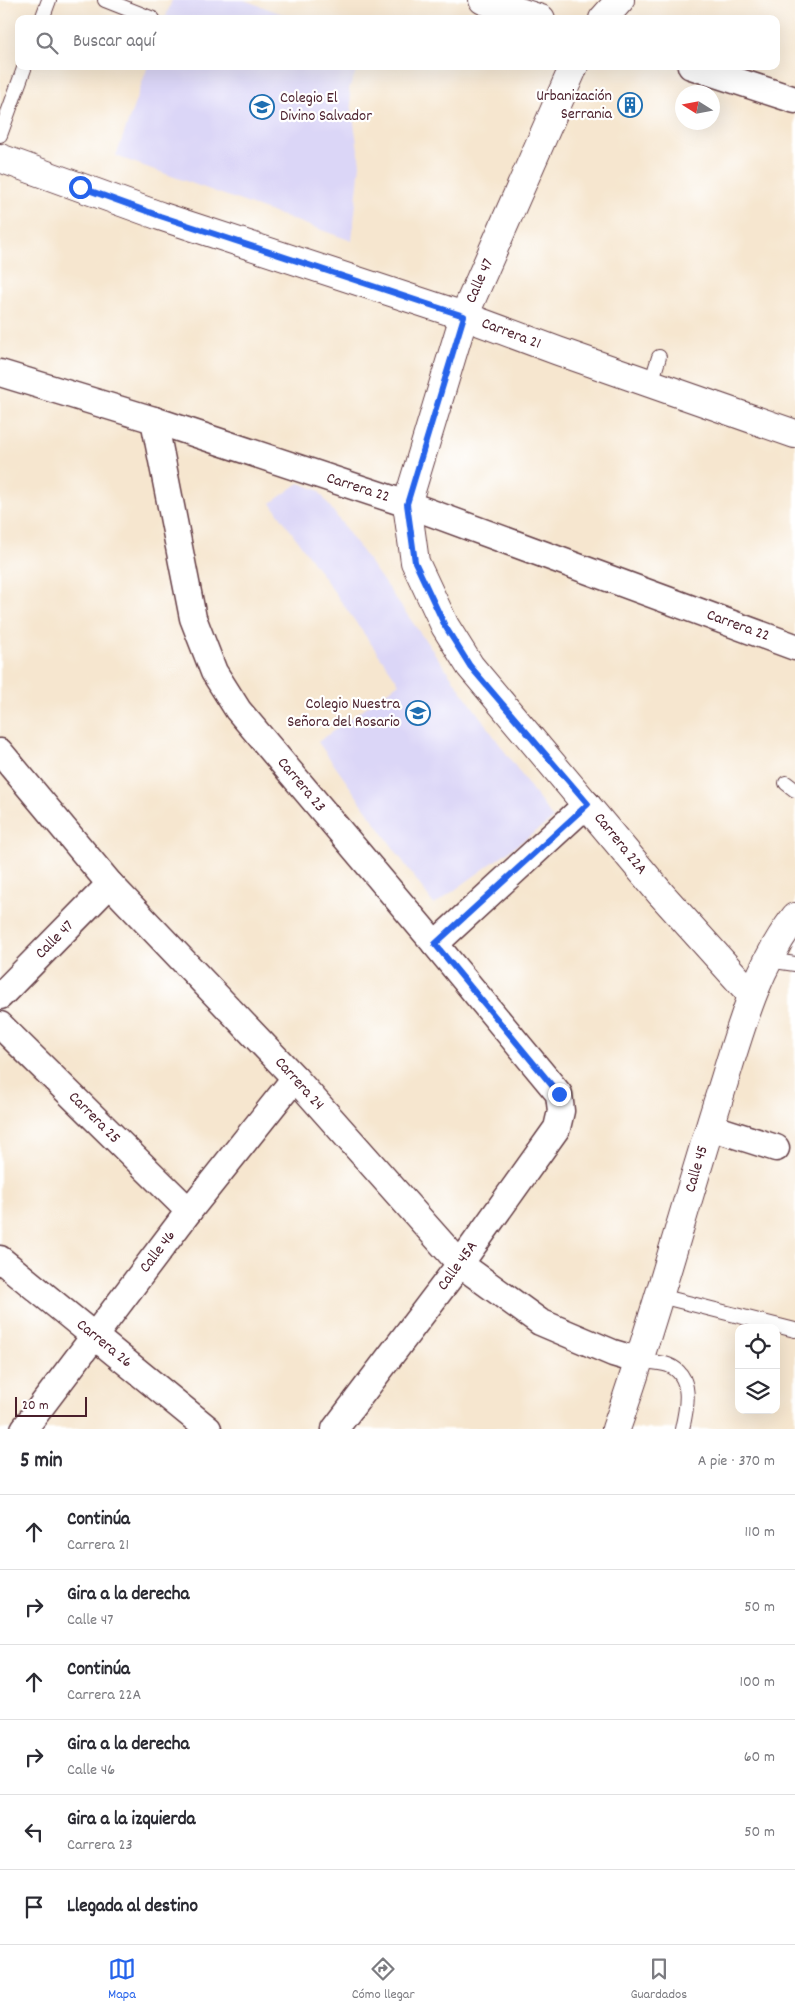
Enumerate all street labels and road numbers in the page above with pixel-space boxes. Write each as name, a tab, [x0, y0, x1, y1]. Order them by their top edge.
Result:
street label: Calle 47	[460, 255, 500, 307]
street label: Carrera 21	[478, 312, 544, 356]
street label: Carrera 22	[323, 467, 393, 509]
street label: Carrera 22	[703, 604, 773, 648]
street label: Carrera 23	[271, 753, 331, 817]
street label: Carrera 22A	[588, 808, 652, 880]
street label: Calle 47	[30, 915, 80, 965]
street label: Carrera 24	[269, 1052, 329, 1116]
street label: Carrera 25	[63, 1087, 125, 1149]
street label: Calle 45	[679, 1143, 715, 1195]
street label: Calle 46	[134, 1226, 182, 1278]
street label: Calle 45A	[432, 1236, 484, 1296]
street label: Carrera 26	[71, 1314, 137, 1374]

